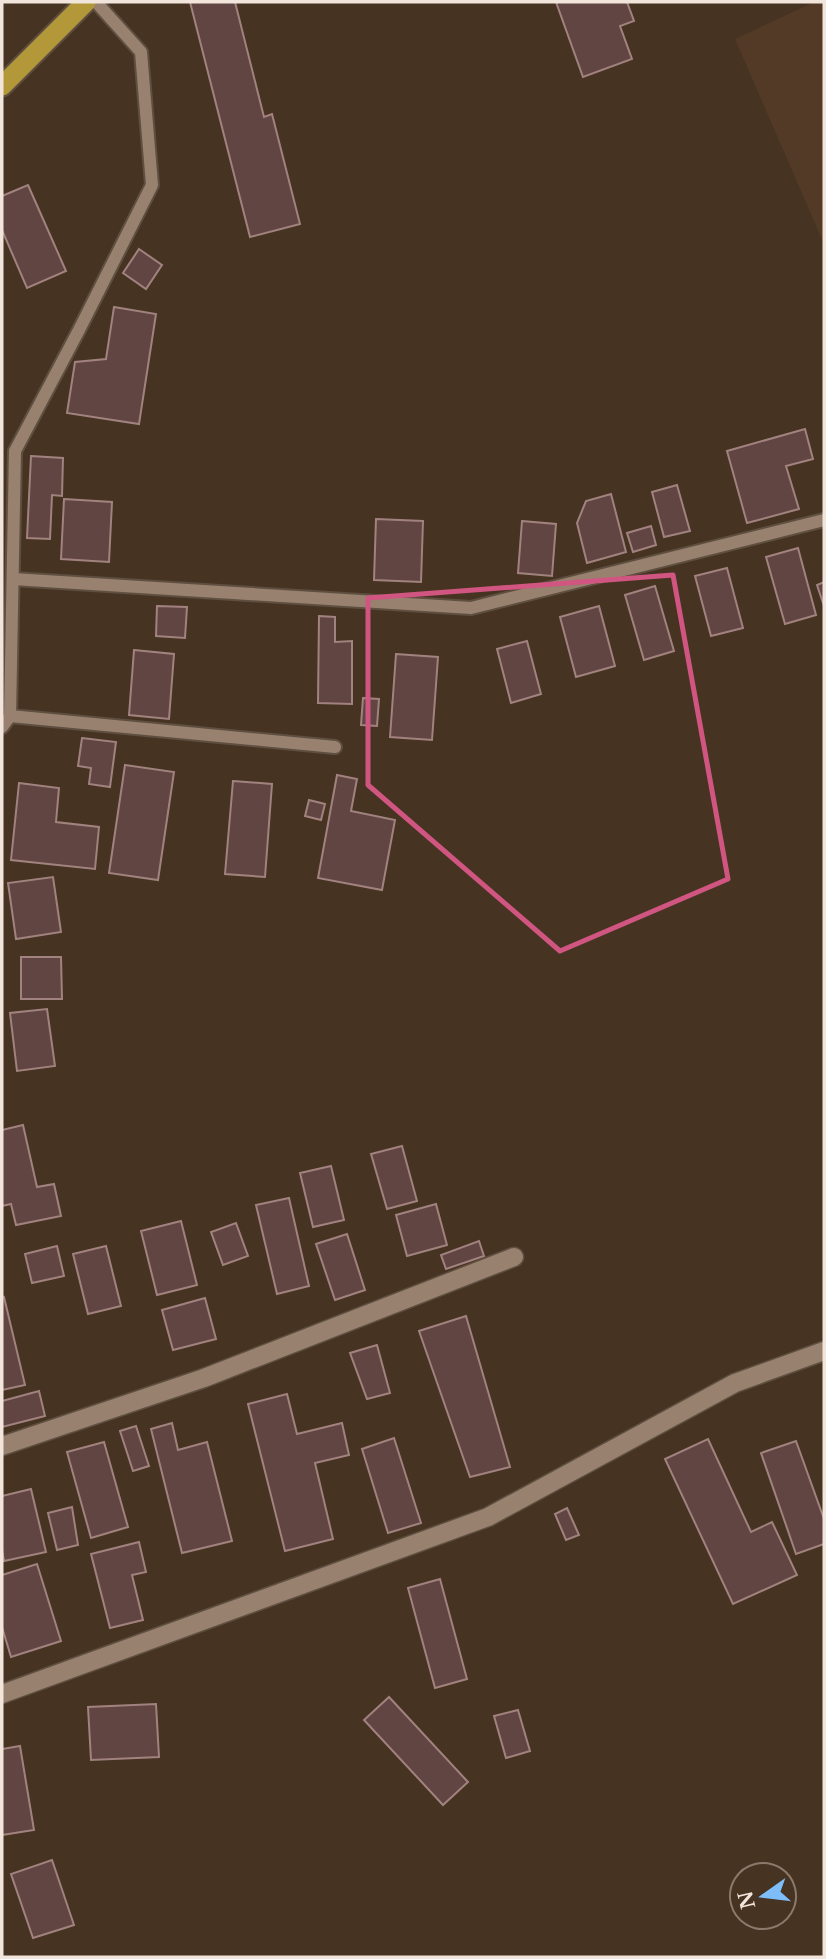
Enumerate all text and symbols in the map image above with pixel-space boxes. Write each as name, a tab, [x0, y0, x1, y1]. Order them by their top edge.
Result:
north arrow	[728, 1861, 798, 1931]
text: N	[734, 1888, 760, 1911]

